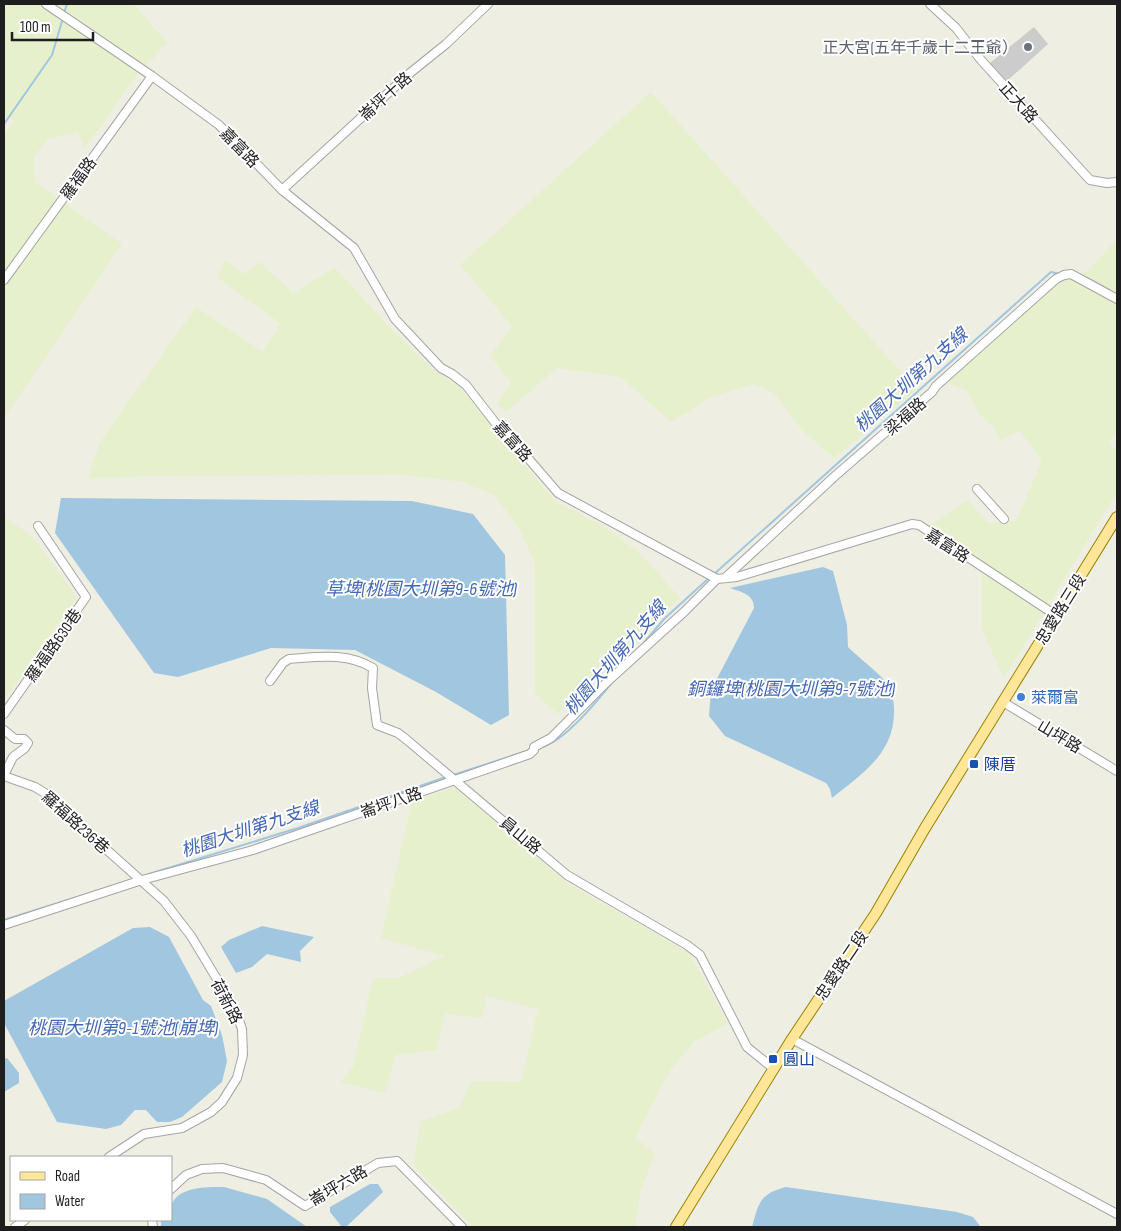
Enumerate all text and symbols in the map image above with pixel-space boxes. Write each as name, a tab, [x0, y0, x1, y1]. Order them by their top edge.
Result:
scale bar	[12, 10, 94, 42]
text: 100 m	[20, 18, 51, 37]
place label: 正大宮(五年千歲十二王爺）	[823, 39, 1018, 58]
marker: 正大宮(五年千歲十二王爺）	[1022, 41, 1034, 53]
street label: 崙坪十路	[356, 69, 416, 126]
street label: 正大路	[995, 79, 1041, 127]
street label: 嘉富路	[215, 124, 262, 172]
street label: 羅福路	[57, 154, 101, 204]
water label: 桃園大圳第九支線	[851, 323, 973, 436]
street label: 梁福路	[882, 394, 930, 440]
street label: 嘉富路	[489, 418, 535, 466]
street label: 嘉富路	[922, 525, 972, 567]
street label: 忠愛路三段	[1032, 571, 1091, 649]
water label: 草埤(桃園大圳第9-6號池)	[325, 579, 517, 600]
water label: 桃園大圳第九支線	[560, 596, 672, 720]
street label: 羅福路630巷	[22, 606, 86, 686]
water label: 銅鑼埤(桃園大圳第9-7號池)	[687, 679, 895, 700]
place label: 萊爾富	[1031, 689, 1079, 708]
marker: 萊爾富	[1015, 691, 1027, 703]
street label: 山坪路	[1034, 717, 1085, 758]
place label: 陳厝	[984, 756, 1016, 775]
marker: 陳厝	[968, 758, 980, 770]
street label: 崙坪八路	[358, 784, 425, 823]
street label: 羅福路236巷	[37, 788, 113, 858]
water label: 桃園大圳第九支線	[178, 797, 324, 862]
street label: 員山路	[496, 813, 545, 859]
street label: 忠愛路二段	[812, 927, 872, 1004]
street label: 荷新路	[206, 976, 245, 1027]
water label: 桃園大圳第9-1號池(崩埤)	[28, 1018, 218, 1039]
place label: 圓山	[783, 1051, 815, 1070]
marker: 圓山	[767, 1053, 779, 1065]
legend	[10, 1156, 172, 1221]
street label: 崙坪六路	[306, 1162, 371, 1211]
text: Road	[55, 1167, 80, 1186]
text: Water	[55, 1192, 86, 1211]

